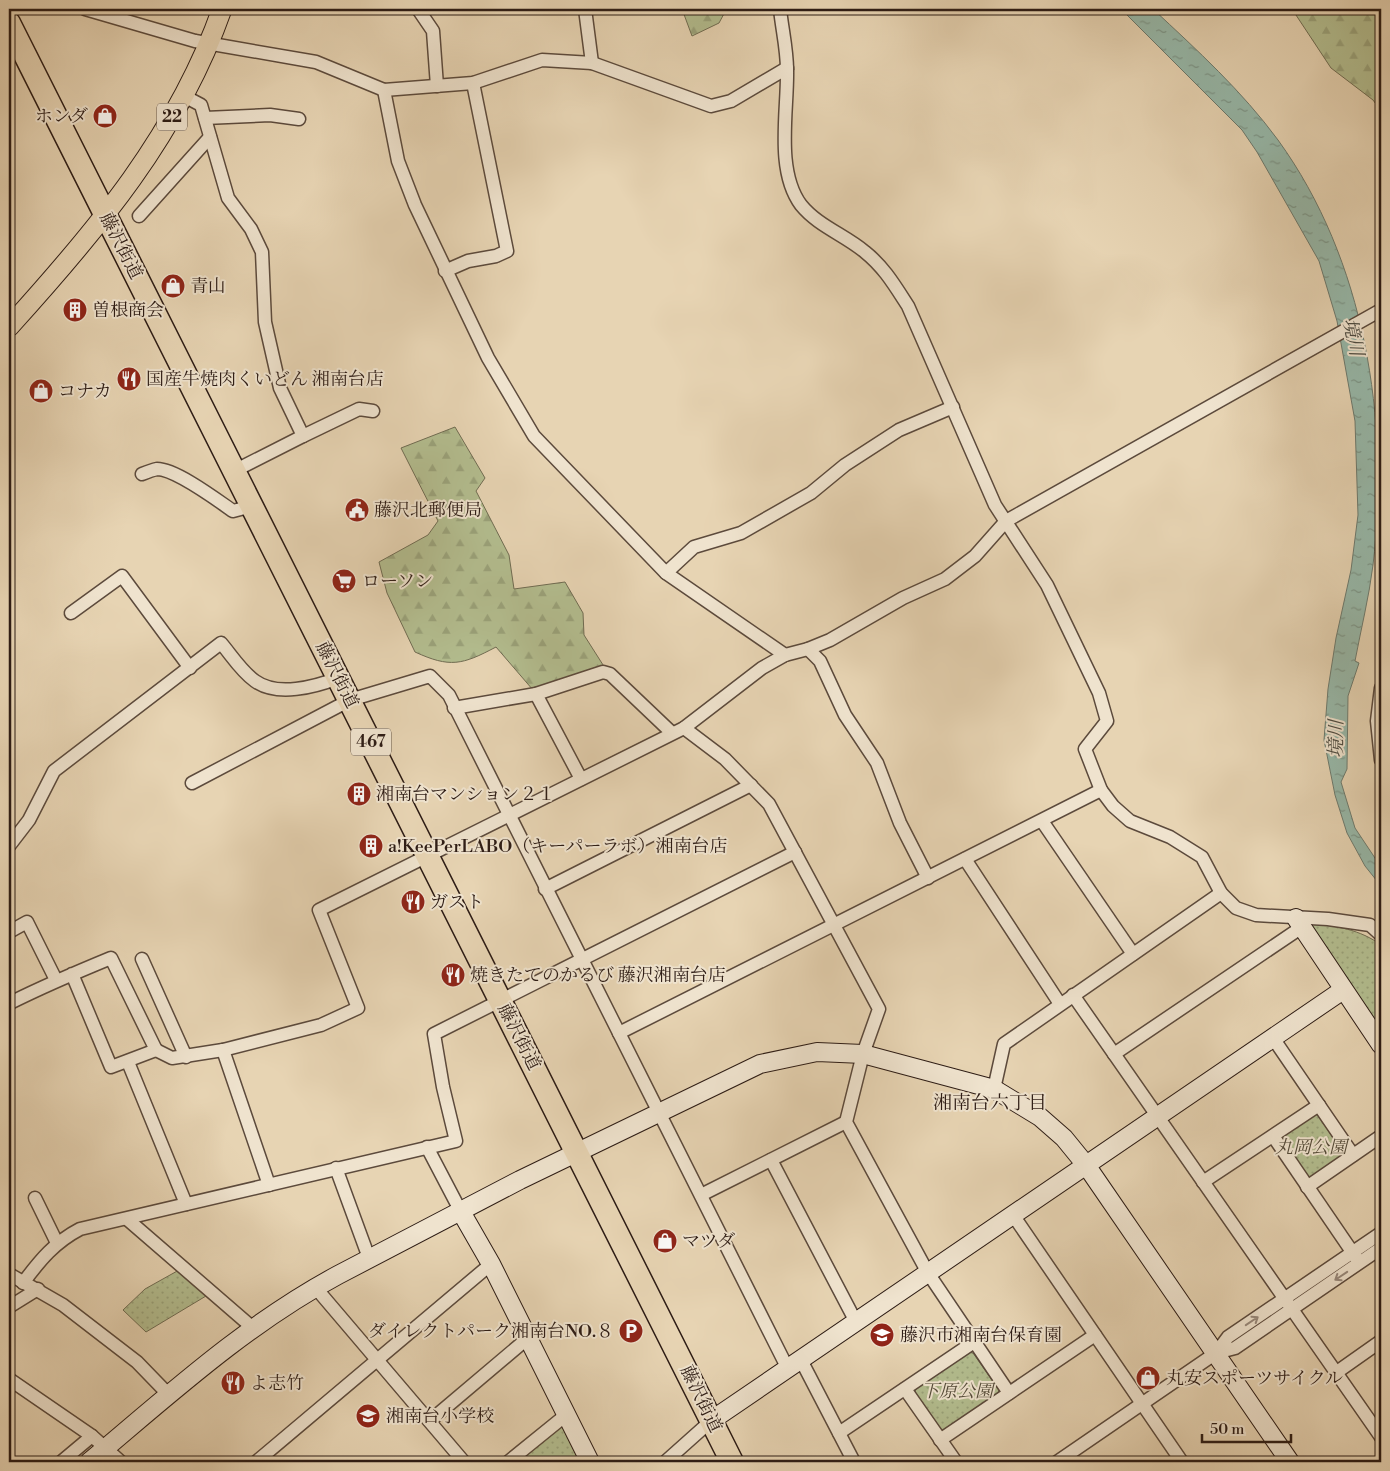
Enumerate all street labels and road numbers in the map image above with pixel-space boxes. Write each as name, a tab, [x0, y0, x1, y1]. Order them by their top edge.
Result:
road number: 22	[157, 104, 187, 130]
street label: 藤沢街道	[94, 209, 148, 283]
street label: 藤沢街道	[310, 638, 364, 712]
road number: 467	[351, 729, 391, 756]
street label: 藤沢街道	[492, 1000, 546, 1074]
street label: 藤沢街道	[675, 1362, 727, 1436]

